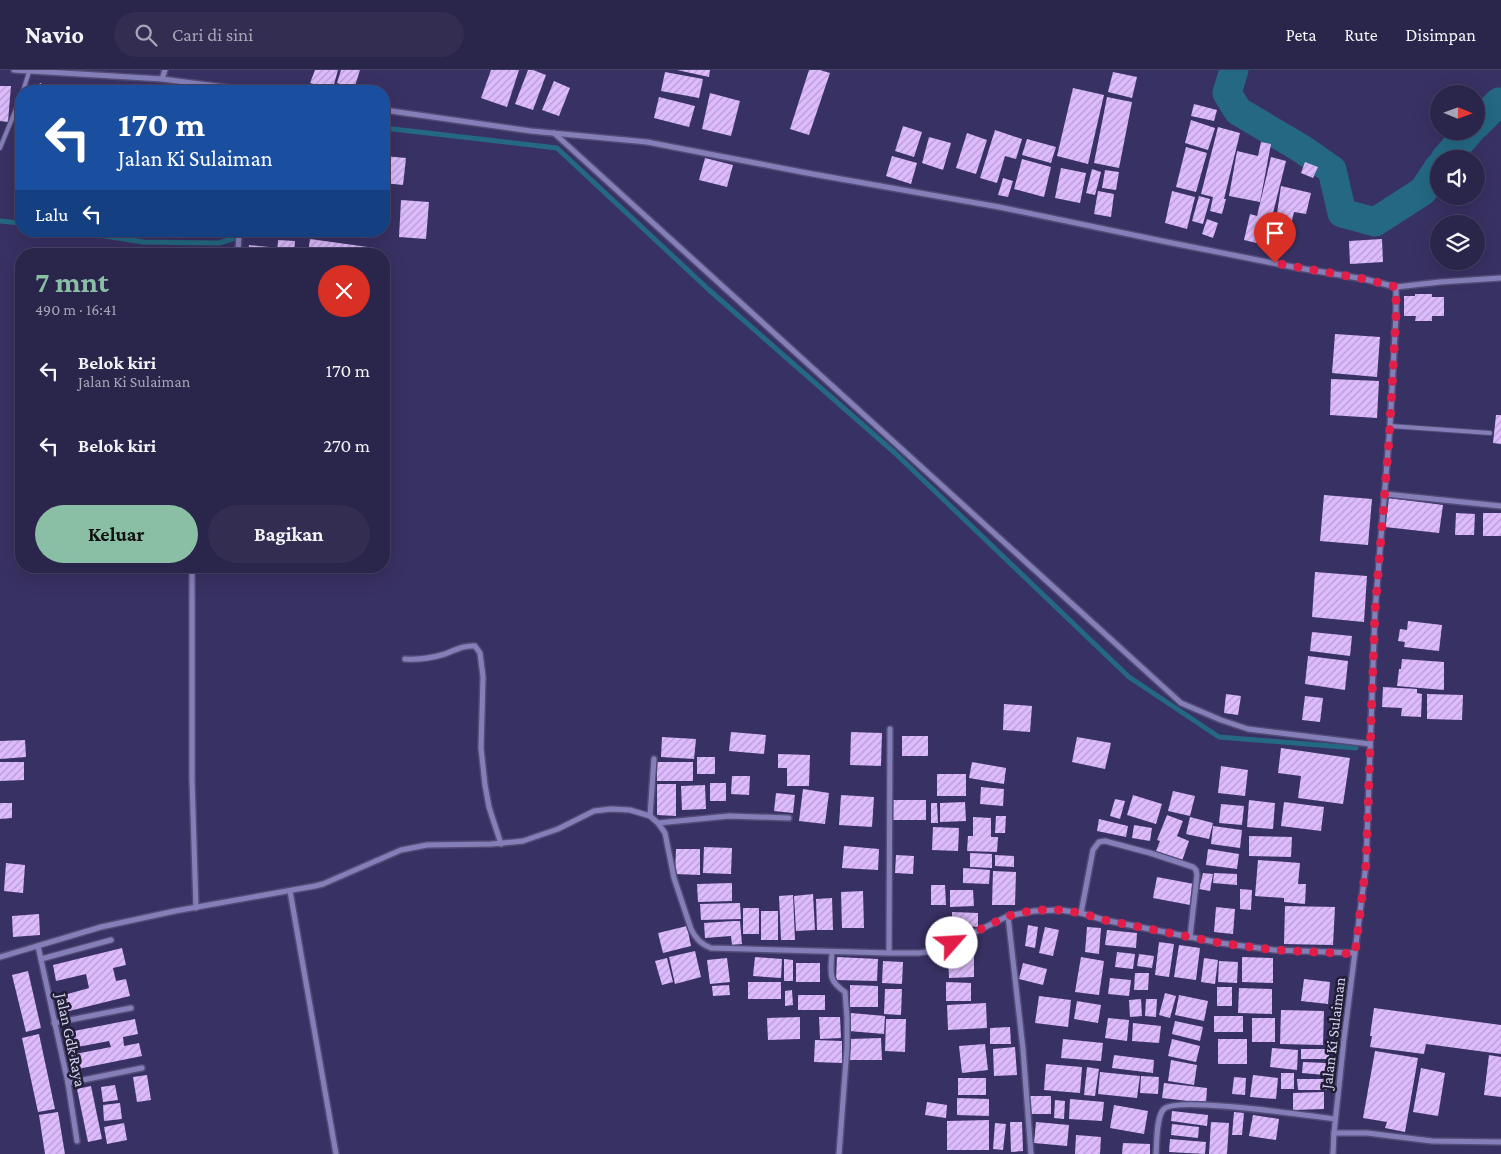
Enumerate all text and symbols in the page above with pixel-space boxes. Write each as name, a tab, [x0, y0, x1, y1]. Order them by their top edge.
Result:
search box	[114, 12, 464, 57]
text: Navio	[25, 21, 84, 48]
icon: search	[132, 21, 160, 49]
text: Cari di sini	[172, 24, 253, 45]
text: Peta	[1286, 25, 1317, 45]
text: Rute	[1345, 25, 1378, 45]
text: Disimpan	[1406, 25, 1476, 45]
north arrow	[1430, 85, 1485, 140]
map controls	[1430, 85, 1485, 270]
icon: left	[35, 105, 100, 170]
text: 170 m	[118, 105, 205, 144]
text: Jalan Ki Sulaiman	[118, 146, 272, 171]
button: sound	[1430, 150, 1485, 205]
icon: left	[78, 200, 106, 228]
text: Lalu	[35, 204, 68, 225]
pin	[1254, 212, 1296, 263]
button: layers	[1430, 215, 1485, 270]
icon: arrive	[1261, 219, 1289, 247]
text: 7 mnt	[35, 265, 109, 298]
button: close	[318, 265, 370, 317]
text: 490 m · 16:41	[35, 301, 116, 318]
text: Belok kiri	[78, 352, 156, 373]
icon: left	[35, 357, 63, 385]
text: 170 m	[326, 360, 370, 381]
text: Jalan Ki Sulaiman	[78, 373, 190, 390]
icon: left	[35, 432, 63, 460]
text: Belok kiri	[78, 435, 156, 456]
text: 270 m	[323, 435, 370, 456]
button: Keluar	[35, 505, 198, 563]
button: Bagikan	[208, 505, 370, 563]
position arrow	[925, 916, 977, 968]
street label: Jalan Ki Sulaiman	[1317, 976, 1349, 1092]
street label: Jalan Gdk Raya	[51, 990, 89, 1089]

